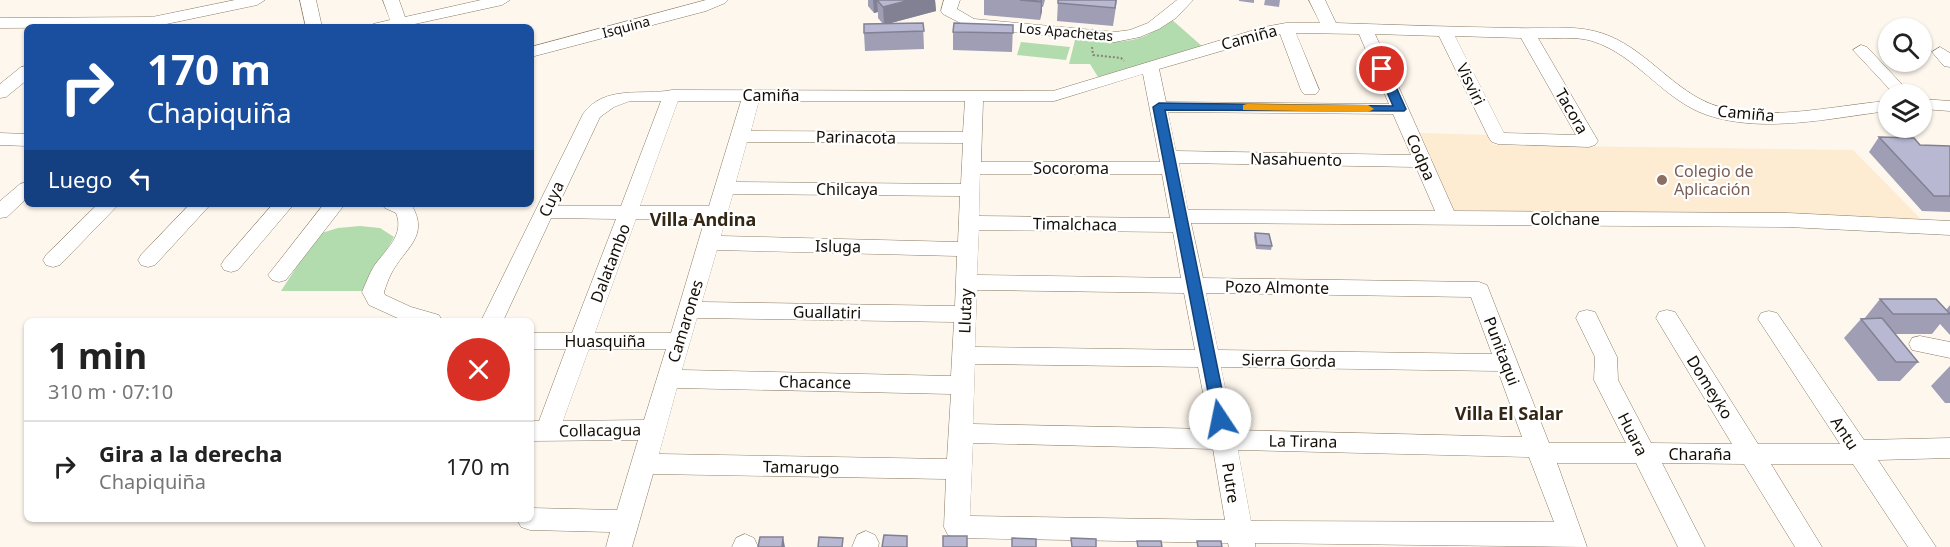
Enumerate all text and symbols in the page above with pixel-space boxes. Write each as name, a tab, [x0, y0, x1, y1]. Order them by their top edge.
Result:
street label: Isquina	[600, 11, 652, 42]
street label: Los Apachetas	[1018, 18, 1114, 45]
map controls	[1878, 18, 1932, 138]
button: search	[1878, 18, 1932, 72]
street label: Camiña	[1219, 19, 1279, 55]
text: 170 m	[147, 40, 271, 97]
pin	[1356, 43, 1407, 94]
icon: right	[48, 48, 126, 126]
icon: arrive	[1365, 52, 1398, 85]
street label: Visviri	[1451, 59, 1491, 109]
street label: Camiña	[742, 84, 800, 106]
street label: Tacora	[1550, 84, 1594, 138]
button: layers	[1878, 84, 1932, 138]
text: Chapiquiña	[147, 94, 292, 131]
street label: Camiña	[1717, 100, 1775, 126]
street label: Parinacota	[816, 125, 896, 149]
street label: Codpa	[1401, 130, 1441, 184]
street label: Nasahuento	[1250, 147, 1342, 171]
street label: Socoroma	[1033, 157, 1109, 179]
place label: Colegio de Aplicación	[1674, 160, 1754, 200]
icon: left	[124, 162, 157, 195]
text: Luego	[48, 164, 112, 194]
marker: Colegio de Aplicación	[1655, 173, 1669, 187]
street label: Cuya	[533, 178, 569, 220]
street label: Chilcaya	[816, 178, 878, 200]
district label: Villa Andina	[650, 207, 756, 231]
street label: Colchane	[1530, 208, 1600, 230]
street label: Timalchaca	[1033, 212, 1117, 236]
street label: Dalatambo	[585, 220, 635, 306]
street label: Isluga	[815, 235, 861, 257]
street label: Pozo Almonte	[1225, 275, 1329, 299]
street label: Camarones	[662, 277, 708, 365]
street label: Llutay	[953, 287, 977, 334]
street label: Guallatiri	[793, 300, 861, 324]
street label: Punitaqui	[1479, 313, 1525, 389]
street label: Huasquiña	[564, 330, 646, 352]
text: 1 min	[48, 331, 147, 380]
button: close	[447, 338, 510, 401]
street label: Sierra Gorda	[1242, 348, 1336, 372]
street label: Domeyko	[1682, 351, 1738, 423]
street label: Chacance	[779, 370, 851, 394]
text: 310 m · 07:10	[48, 378, 173, 405]
position arrow	[1188, 387, 1252, 451]
district label: Villa El Salar	[1455, 401, 1563, 425]
street label: Huara	[1613, 409, 1653, 459]
street label: Antu	[1826, 412, 1864, 454]
street label: Collacagua	[559, 418, 641, 442]
street label: La Tirana	[1268, 429, 1338, 453]
text: Gira a la derecha	[99, 438, 283, 468]
street label: Charaña	[1668, 443, 1732, 465]
icon: right	[48, 450, 81, 483]
text: 170 m	[446, 451, 510, 481]
street label: Tamarugo	[763, 455, 839, 479]
street label: Putre	[1217, 461, 1245, 505]
text: Chapiquiña	[99, 468, 206, 495]

